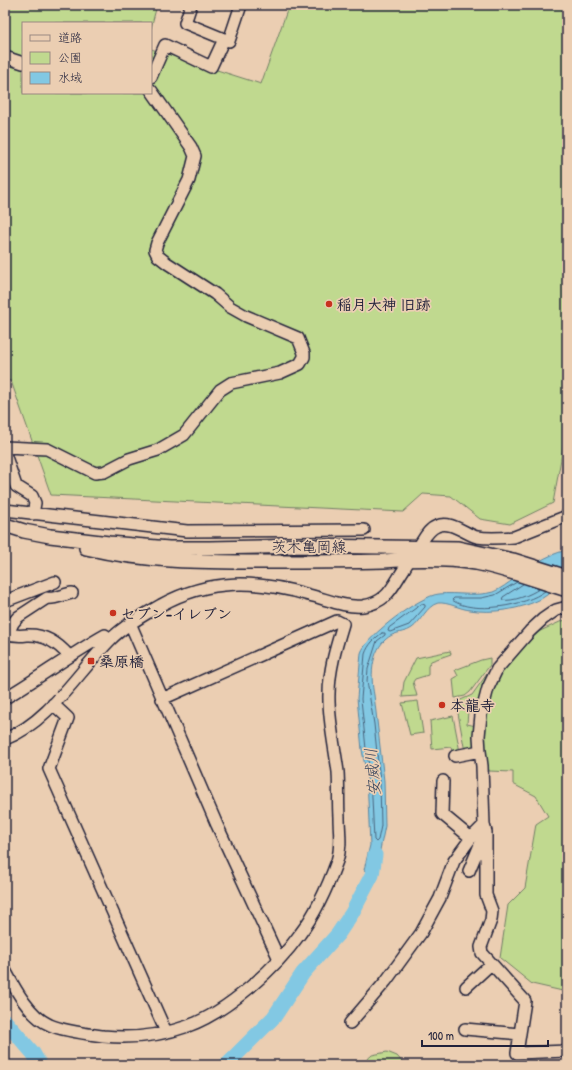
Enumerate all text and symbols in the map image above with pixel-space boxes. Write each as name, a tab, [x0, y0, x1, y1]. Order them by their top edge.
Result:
legend	[22, 22, 152, 94]
text: 道路	[58, 29, 82, 46]
text: 公園	[58, 49, 82, 66]
text: 水域	[58, 69, 82, 86]
place label: 稲月大神 旧跡	[337, 294, 430, 315]
marker: 稲月大神 旧跡	[324, 299, 334, 309]
street label: 茨木亀岡線	[271, 536, 347, 557]
place label: セブン-イレブン	[121, 603, 232, 624]
marker: セブン-イレブン	[108, 608, 118, 618]
place label: 桑原橋	[99, 651, 144, 672]
marker: 桑原橋	[86, 656, 96, 666]
place label: 本龍寺	[450, 695, 495, 716]
marker: 本龍寺	[437, 700, 447, 710]
water label: 安威川	[359, 747, 385, 797]
scale bar	[422, 1022, 548, 1048]
text: 100 m	[428, 1027, 454, 1044]

